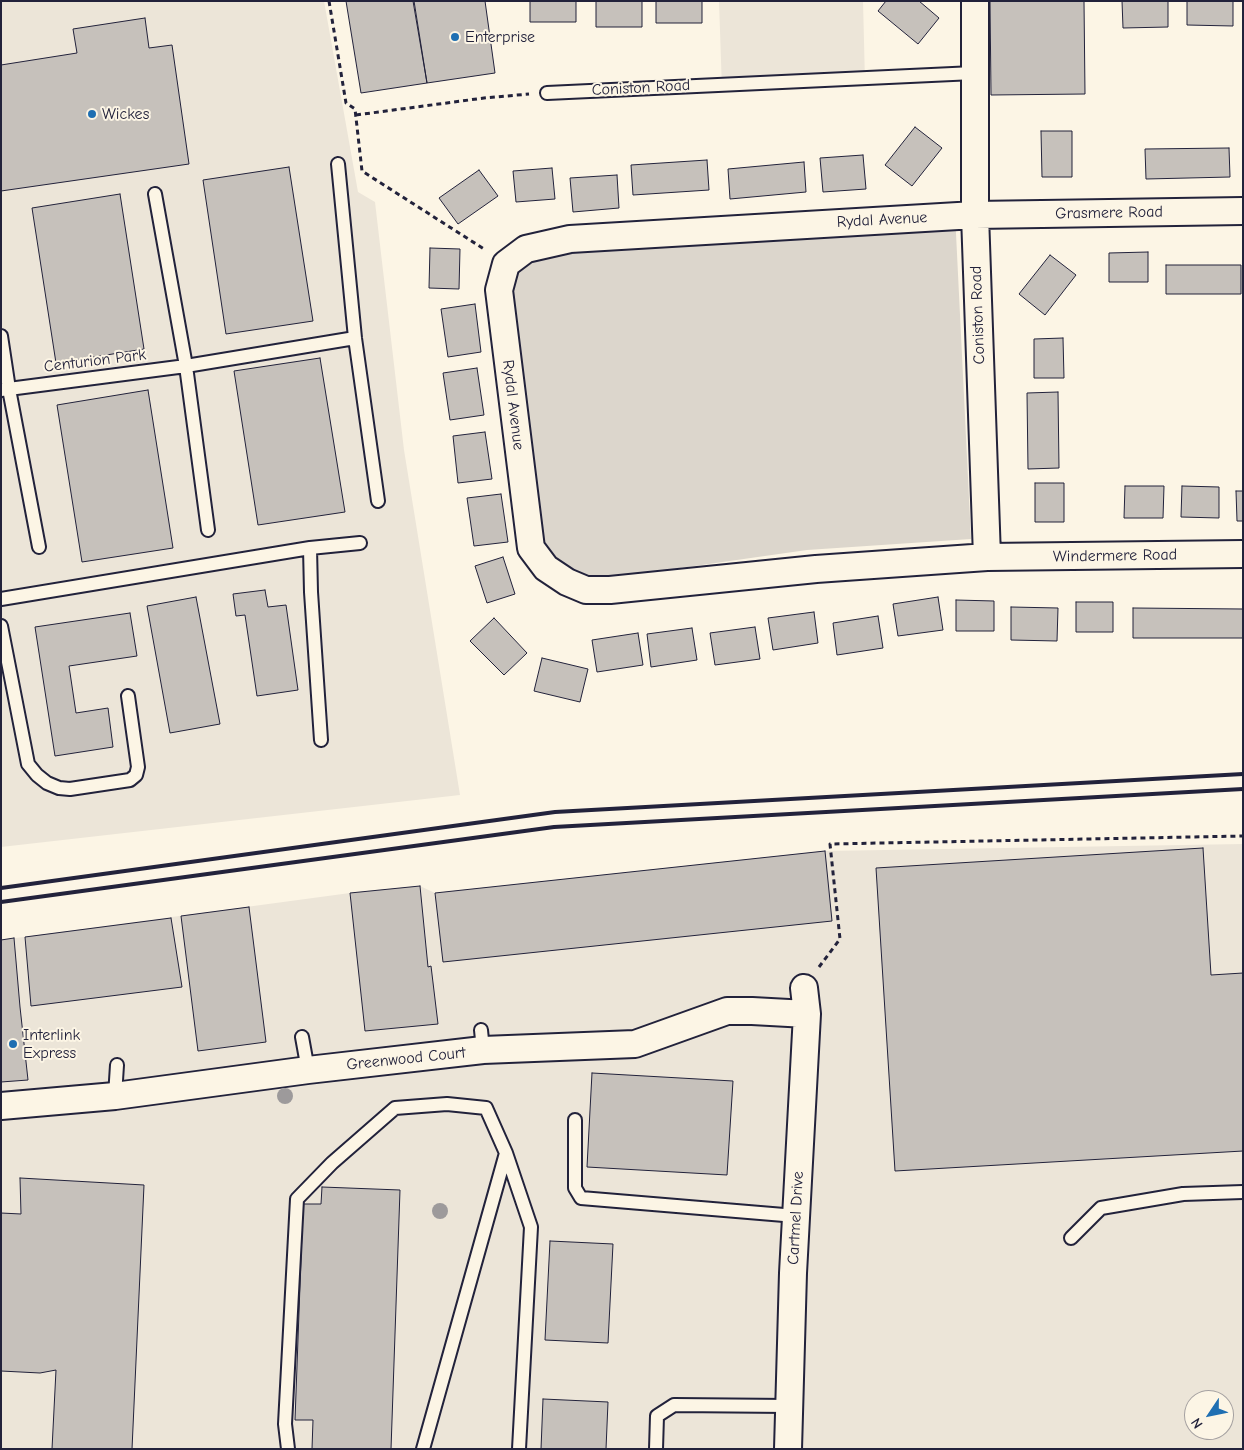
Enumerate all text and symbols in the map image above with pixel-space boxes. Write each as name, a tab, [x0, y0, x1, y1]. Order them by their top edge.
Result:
place label: Enterprise	[465, 27, 535, 47]
marker: Enterprise	[449, 31, 461, 43]
street label: Coniston Road	[591, 76, 691, 100]
place label: Wickes	[102, 104, 149, 124]
marker: Wickes	[86, 108, 98, 120]
street label: Grasmere Road	[1055, 202, 1163, 224]
street label: Rydal Avenue	[836, 208, 928, 232]
street label: Coniston Road	[967, 265, 989, 365]
street label: Centurion Park	[43, 345, 147, 377]
street label: Rydal Avenue	[498, 359, 528, 451]
street label: Windermere Road	[1053, 545, 1177, 567]
place label: Interlink Express	[23, 1025, 80, 1063]
marker: Interlink Express	[7, 1038, 19, 1050]
street label: Greenwood Court	[345, 1043, 467, 1075]
street label: Cartmel Drive	[784, 1171, 808, 1265]
north arrow	[1184, 1390, 1234, 1440]
text: N	[1187, 1415, 1207, 1432]

